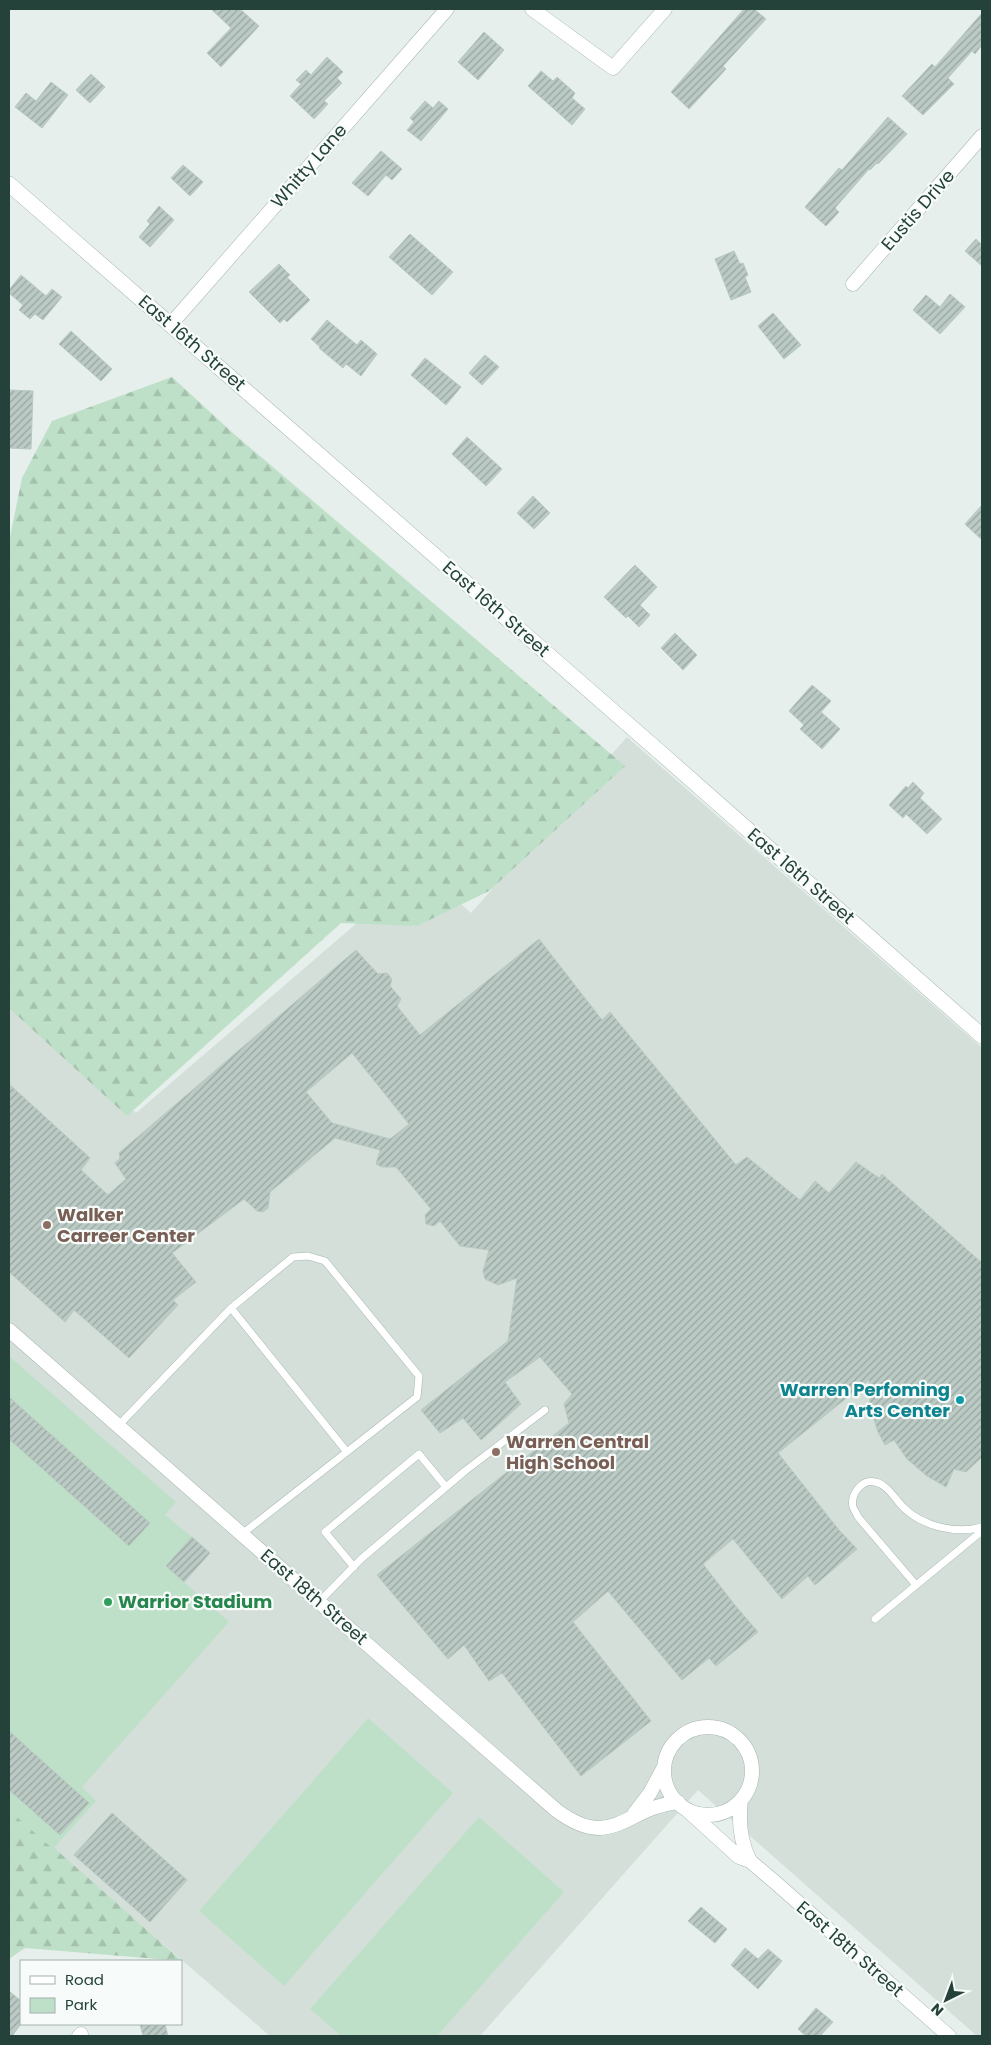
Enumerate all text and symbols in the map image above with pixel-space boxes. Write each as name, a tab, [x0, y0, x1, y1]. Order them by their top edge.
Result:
street label: Whitty Lane	[265, 118, 352, 213]
street label: Eustis Drive	[875, 164, 960, 256]
street label: East 16th Street	[133, 289, 251, 396]
street label: East 16th Street	[437, 555, 555, 662]
street label: East 16th Street	[742, 822, 860, 929]
place label: Walker Carreer Center	[57, 1202, 195, 1248]
marker: Walker Carreer Center	[41, 1219, 53, 1231]
place label: Warren Perfoming Arts Center	[780, 1377, 950, 1423]
marker: Warren Perfoming Arts Center	[954, 1394, 966, 1406]
place label: Warren Central High School	[506, 1429, 649, 1475]
marker: Warren Central High School	[490, 1446, 502, 1458]
street label: East 18th Street	[255, 1543, 373, 1650]
place label: Warrior Stadium	[118, 1589, 272, 1614]
marker: Warrior Stadium	[102, 1596, 114, 1608]
street label: East 18th Street	[791, 1895, 909, 2002]
legend	[20, 1960, 182, 2025]
text: Road	[65, 1969, 104, 1990]
north arrow	[921, 1975, 971, 2025]
text: Park	[65, 1994, 97, 2015]
text: N	[927, 1999, 948, 2021]

